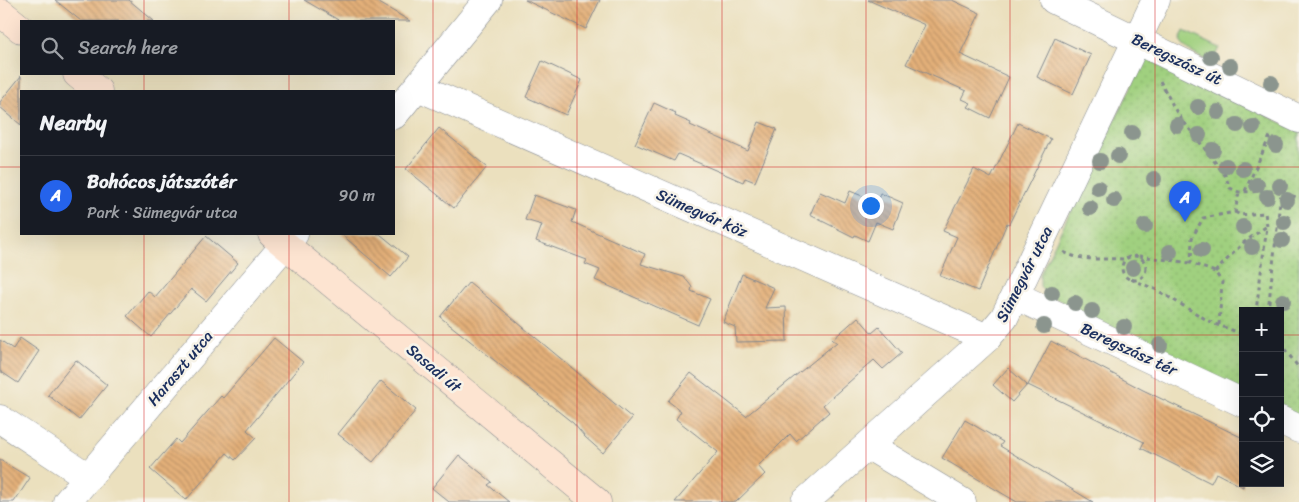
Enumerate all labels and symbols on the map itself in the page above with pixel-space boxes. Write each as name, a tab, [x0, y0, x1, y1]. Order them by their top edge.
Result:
street label: Beregszász út	[1127, 24, 1227, 94]
street label: Sümegvár köz	[652, 180, 753, 246]
pin: A	[1169, 181, 1201, 222]
your location	[858, 193, 884, 219]
street label: Sümegvár utca	[987, 221, 1061, 327]
street label: Beregszász tér	[1076, 314, 1184, 385]
street label: Haraszt utca	[139, 324, 221, 412]
street label: Sasadi út	[400, 336, 469, 401]

